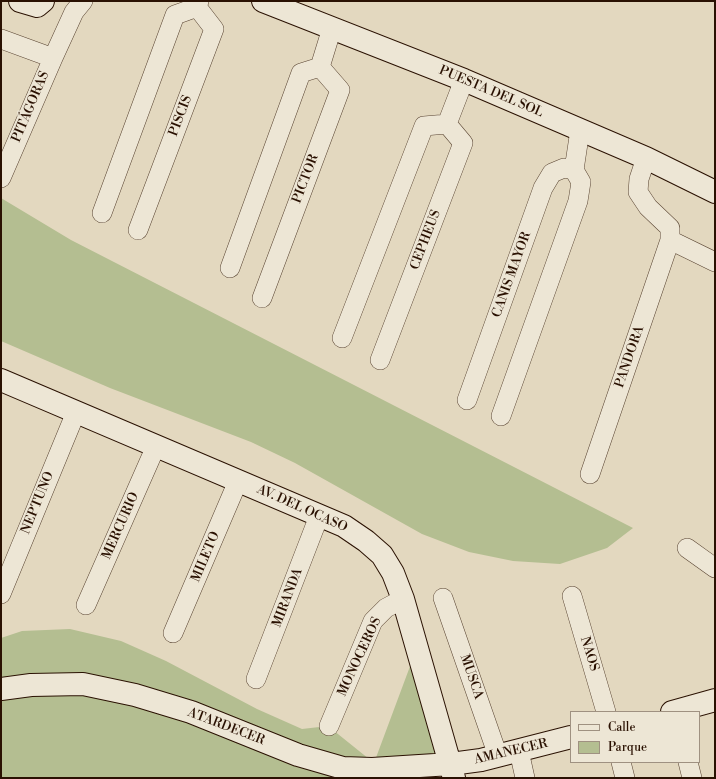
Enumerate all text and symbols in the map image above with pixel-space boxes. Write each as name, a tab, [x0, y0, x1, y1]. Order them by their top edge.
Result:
street label: PUESTA DEL SOL	[436, 63, 546, 121]
street label: PITÁGORAS	[9, 69, 53, 145]
street label: PISCIS	[166, 93, 196, 139]
street label: PICTOR	[290, 152, 322, 206]
street label: CEPHEUS	[407, 208, 445, 272]
street label: CANIS MAYOR	[489, 230, 535, 320]
street label: PANDORA	[612, 324, 648, 390]
street label: NEPTUNO	[18, 469, 58, 537]
street label: AV. DEL OCASO	[254, 482, 350, 536]
street label: MERCURIO	[99, 490, 143, 562]
street label: MILETO	[188, 529, 224, 585]
street label: MIRANDA	[270, 566, 306, 630]
street label: MONOCEROS	[335, 615, 385, 699]
street label: NAOS	[576, 635, 602, 673]
street label: MUSCA	[456, 652, 486, 702]
street label: ATARDECER	[185, 705, 267, 749]
legend	[570, 711, 700, 763]
text: Calle	[608, 720, 635, 735]
street label: AMANECER	[473, 736, 549, 768]
text: Parque	[608, 740, 647, 755]

